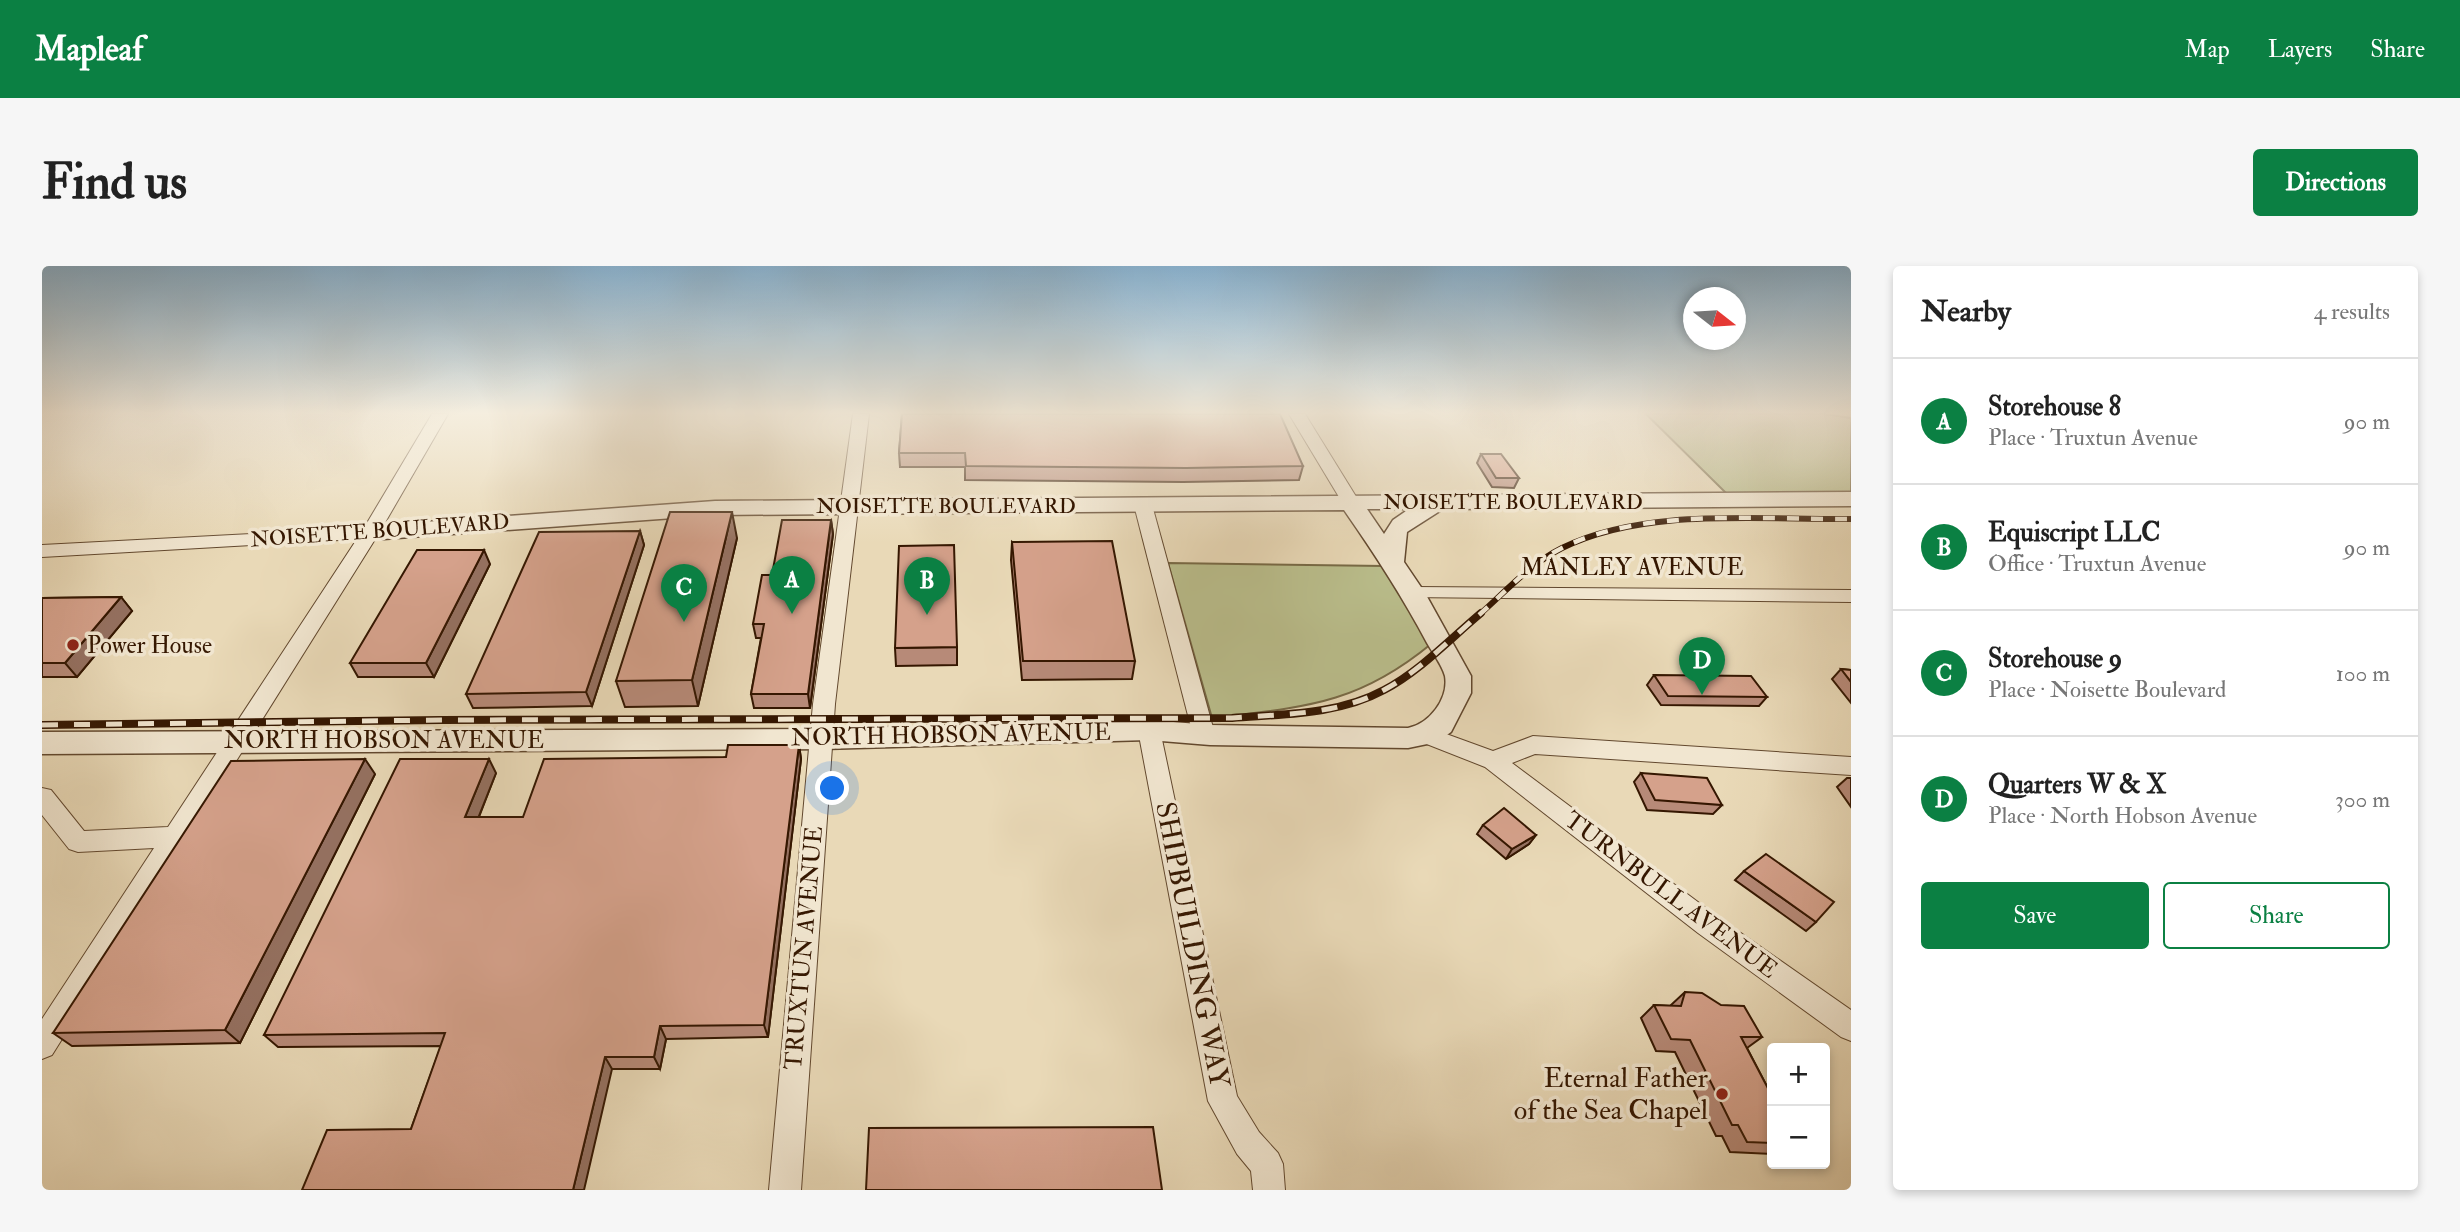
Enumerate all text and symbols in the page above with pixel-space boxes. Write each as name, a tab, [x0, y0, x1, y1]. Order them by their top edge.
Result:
text: Mapleaf	[35, 29, 143, 70]
text: Map	[2185, 34, 2230, 65]
text: Layers	[2268, 34, 2332, 65]
text: Share	[2370, 34, 2425, 65]
button: Directions	[2253, 149, 2418, 216]
text: Find us	[42, 152, 187, 213]
north arrow	[1683, 287, 1746, 350]
text: Nearby	[1921, 293, 2011, 330]
text: 4 results	[2314, 297, 2390, 326]
text: Storehouse 8	[1988, 391, 2121, 423]
text: A	[1937, 407, 1951, 436]
text: 90 m	[2344, 407, 2390, 436]
text: Place · Truxtun Avenue	[1988, 423, 2198, 452]
street label: NOISETTE BOULEVARD	[1383, 489, 1643, 516]
street label: NOISETTE BOULEVARD	[816, 493, 1076, 520]
street label: NOISETTE BOULEVARD	[250, 508, 510, 554]
text: Equiscript LLC	[1988, 517, 2160, 549]
text: B	[1936, 533, 1952, 562]
text: 90 m	[2344, 533, 2390, 562]
text: Office · Truxtun Avenue	[1988, 549, 2206, 578]
street label: MANLEY AVENUE	[1520, 552, 1744, 583]
pin: A	[769, 556, 815, 614]
pin: B	[904, 557, 950, 615]
pin: C	[661, 564, 707, 622]
place label: Power House	[87, 630, 212, 661]
marker: Power House	[65, 637, 81, 653]
pin: D	[1679, 637, 1725, 695]
text: Storehouse 9	[1988, 643, 2122, 675]
text: C	[1936, 659, 1952, 688]
text: 100 m	[2336, 659, 2390, 688]
text: Place · Noisette Boulevard	[1988, 675, 2226, 704]
street label: NORTH HOBSON AVENUE	[791, 717, 1111, 753]
street label: NORTH HOBSON AVENUE	[224, 725, 544, 756]
text: Quarters W & X	[1988, 769, 2166, 801]
your location	[815, 771, 849, 805]
text: D	[1935, 785, 1953, 814]
text: 300 m	[2335, 785, 2390, 814]
street label: SHIPBUILDING WAY	[1147, 799, 1237, 1092]
text: Place · North Hobson Avenue	[1988, 801, 2257, 830]
street label: TURNBULL AVENUE	[1558, 805, 1784, 985]
street label: TRUXTUN AVENUE	[778, 825, 830, 1071]
button: Save	[1921, 882, 2149, 949]
button: Share	[2163, 882, 2390, 949]
map controls	[1767, 1043, 1830, 1169]
button: +	[1767, 1043, 1830, 1106]
place label: Eternal Father of the Sea Chapel	[1514, 1061, 1709, 1128]
marker: Eternal Father of the Sea Chapel	[1714, 1086, 1730, 1102]
button: −	[1767, 1106, 1830, 1169]

